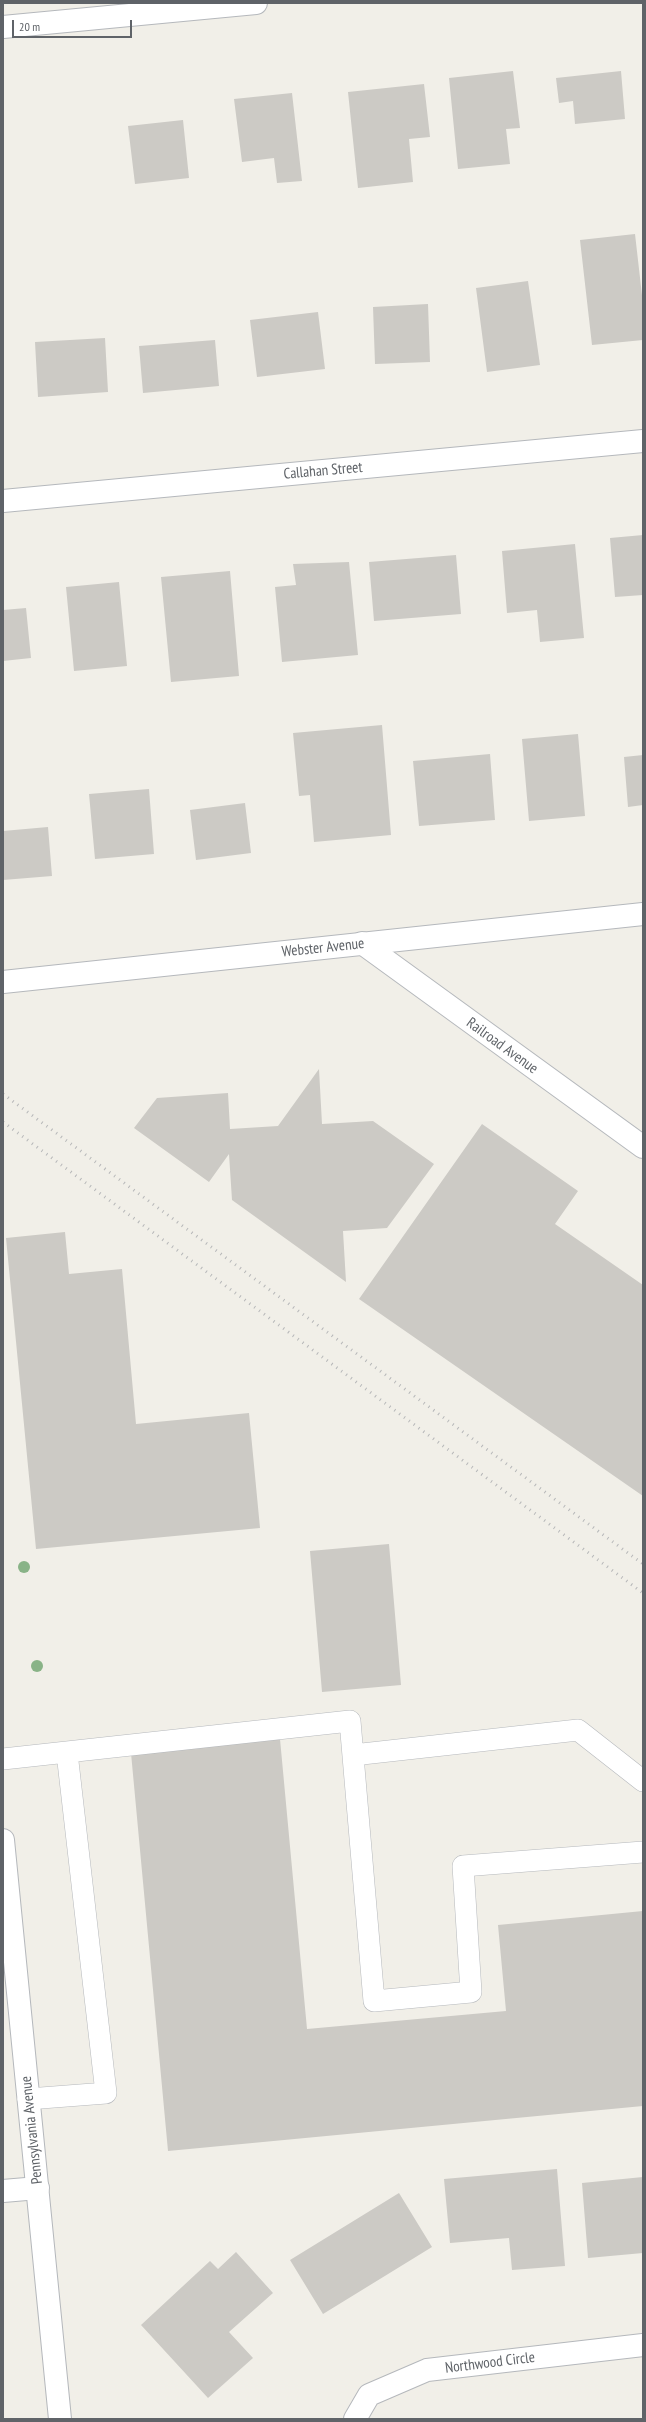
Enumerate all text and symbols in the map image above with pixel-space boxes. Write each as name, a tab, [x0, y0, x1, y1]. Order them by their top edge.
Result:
scale bar	[14, 12, 134, 38]
text: 20 m	[19, 19, 40, 34]
street label: Callahan Street	[283, 459, 363, 483]
street label: Webster Avenue	[281, 935, 365, 961]
street label: Railroad Avenue	[463, 1014, 541, 1078]
street label: Pennsylvania Avenue	[17, 2075, 47, 2185]
street label: Northwood Circle	[444, 2349, 536, 2377]

